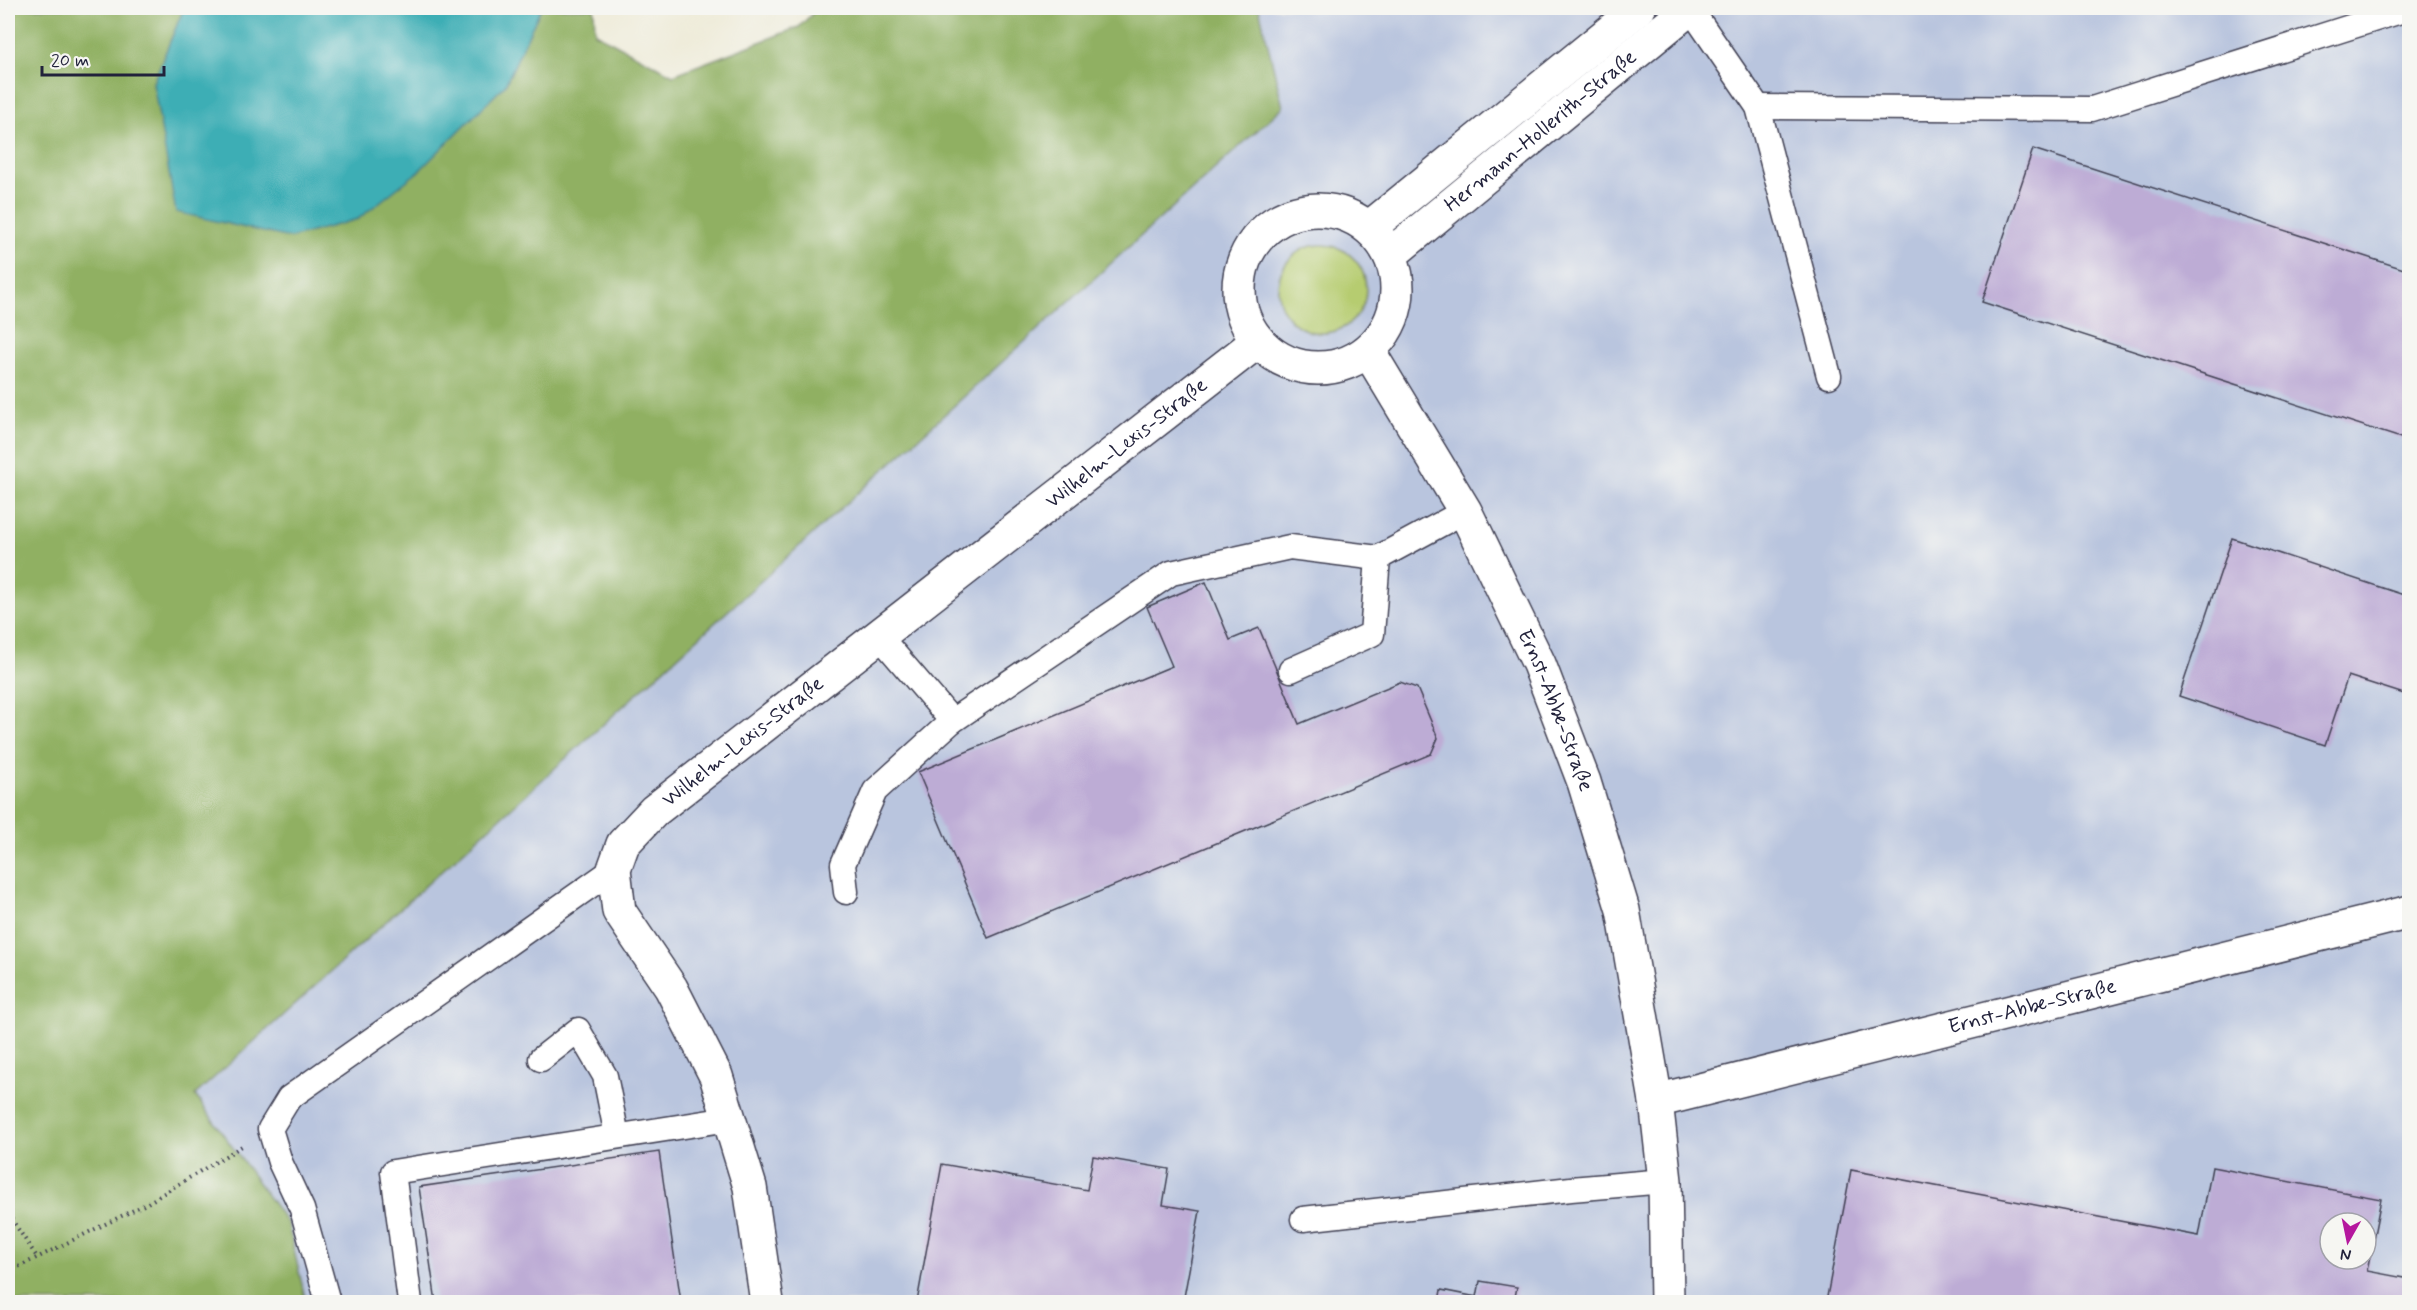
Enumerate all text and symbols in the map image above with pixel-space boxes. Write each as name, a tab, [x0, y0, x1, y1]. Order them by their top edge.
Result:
scale bar	[42, 39, 164, 77]
street label: Hermann-Hollerith-Straße	[1438, 44, 1643, 219]
text: 20 m	[51, 49, 89, 73]
street label: Wilhelm-Lexis-Straße	[1040, 371, 1213, 515]
street label: Ernst-Abbe-Straße	[1510, 625, 1600, 795]
street label: Wilhelm-Lexis-Straße	[656, 670, 830, 814]
street label: Ernst-Abbe-Straße	[1945, 972, 2119, 1041]
north arrow	[2318, 1211, 2378, 1271]
text: N	[2339, 1243, 2353, 1266]

